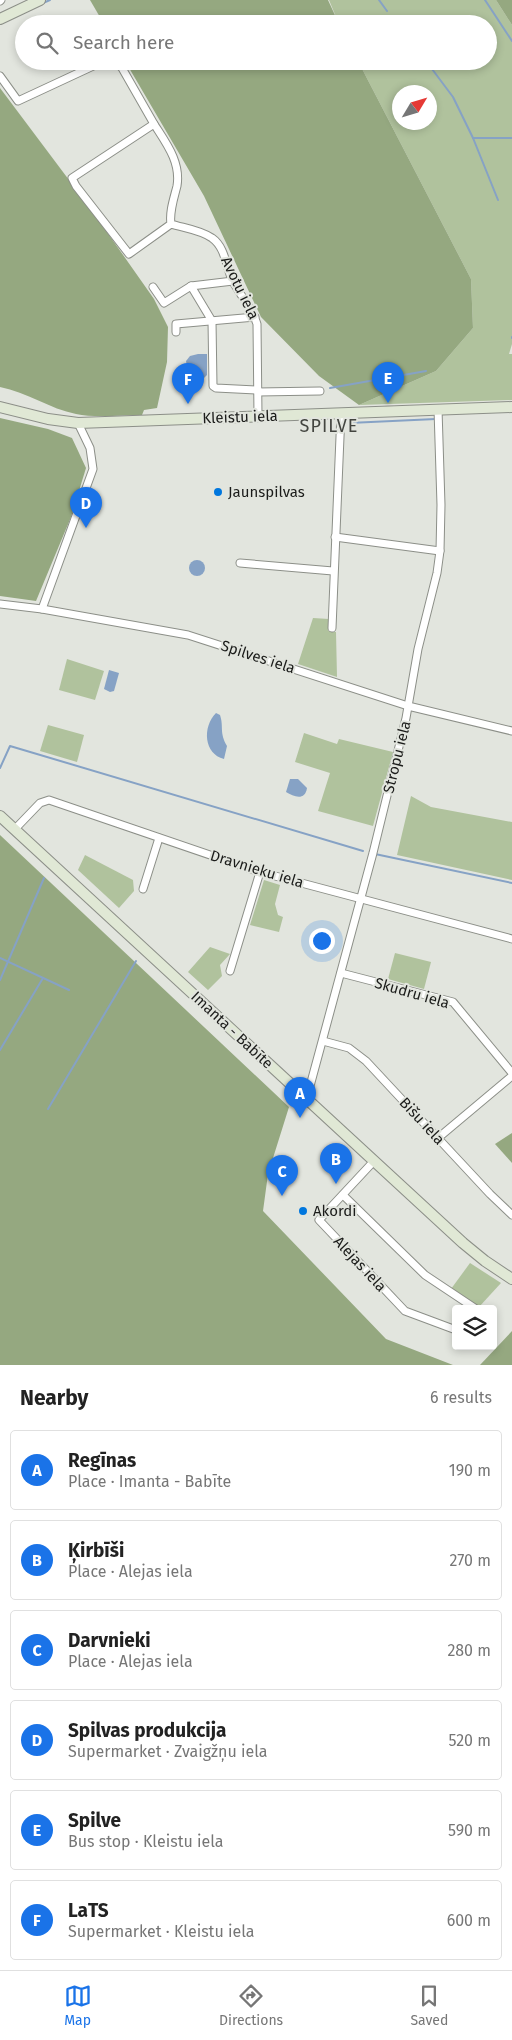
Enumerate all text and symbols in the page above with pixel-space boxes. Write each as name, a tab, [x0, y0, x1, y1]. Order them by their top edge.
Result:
search box	[15, 15, 497, 70]
icon: search	[33, 29, 61, 57]
text: Search here	[73, 31, 174, 54]
north arrow	[392, 85, 437, 130]
street label: Avotu iela	[217, 254, 263, 322]
pin: E	[372, 362, 404, 403]
pin: F	[172, 363, 204, 404]
street label: Kleistu iela	[202, 407, 278, 427]
district label: SPILVE	[300, 415, 358, 437]
place label: Jaunspilvas	[228, 483, 305, 501]
marker: Jaunspilvas	[212, 486, 224, 498]
pin: D	[70, 487, 102, 528]
street label: Spilves iela	[219, 637, 297, 677]
street label: Stropu iela	[379, 719, 415, 795]
street label: Dravnieku iela	[208, 846, 306, 892]
your location	[309, 928, 335, 954]
street label: Skudru iela	[373, 974, 451, 1012]
street label: Imanta - Babīte	[187, 987, 277, 1073]
pin: A	[284, 1077, 316, 1118]
street label: Bišu iela	[396, 1094, 448, 1148]
pin: B	[320, 1143, 352, 1184]
pin: C	[266, 1155, 298, 1196]
place label: Akordi	[313, 1202, 356, 1220]
marker: Akordi	[297, 1205, 309, 1217]
street label: Alejas iela	[330, 1233, 390, 1295]
map controls	[452, 1305, 497, 1350]
button: layers	[452, 1305, 497, 1350]
text: Nearby	[20, 1385, 88, 1411]
text: 6 results	[430, 1388, 492, 1407]
text: Regīnas	[68, 1449, 136, 1472]
text: A	[32, 1461, 42, 1480]
text: 190 m	[449, 1461, 491, 1480]
text: Place · Imanta - Babīte	[68, 1472, 231, 1491]
text: Ķirbīši	[68, 1539, 124, 1562]
text: B	[32, 1551, 42, 1570]
text: 270 m	[449, 1551, 491, 1570]
text: Place · Alejas iela	[68, 1562, 193, 1581]
text: Darvnieki	[68, 1629, 151, 1652]
text: C	[32, 1641, 42, 1660]
text: 280 m	[447, 1641, 491, 1660]
text: Place · Alejas iela	[68, 1652, 193, 1671]
text: Spilvas produkcija	[68, 1719, 226, 1742]
text: D	[32, 1731, 42, 1750]
text: 520 m	[448, 1731, 491, 1750]
text: Supermarket · Zvaigžņu iela	[68, 1742, 268, 1761]
text: Spilve	[68, 1809, 121, 1832]
text: E	[33, 1821, 41, 1840]
text: 590 m	[448, 1821, 491, 1840]
text: Bus stop · Kleistu iela	[68, 1832, 224, 1851]
text: LaTS	[68, 1899, 109, 1922]
text: F	[33, 1911, 41, 1930]
text: 600 m	[447, 1911, 491, 1930]
text: Supermarket · Kleistu iela	[68, 1922, 255, 1941]
tab: Map	[64, 1982, 92, 2029]
tab: Directions	[219, 1982, 283, 2029]
tab: Saved	[410, 1982, 448, 2029]

